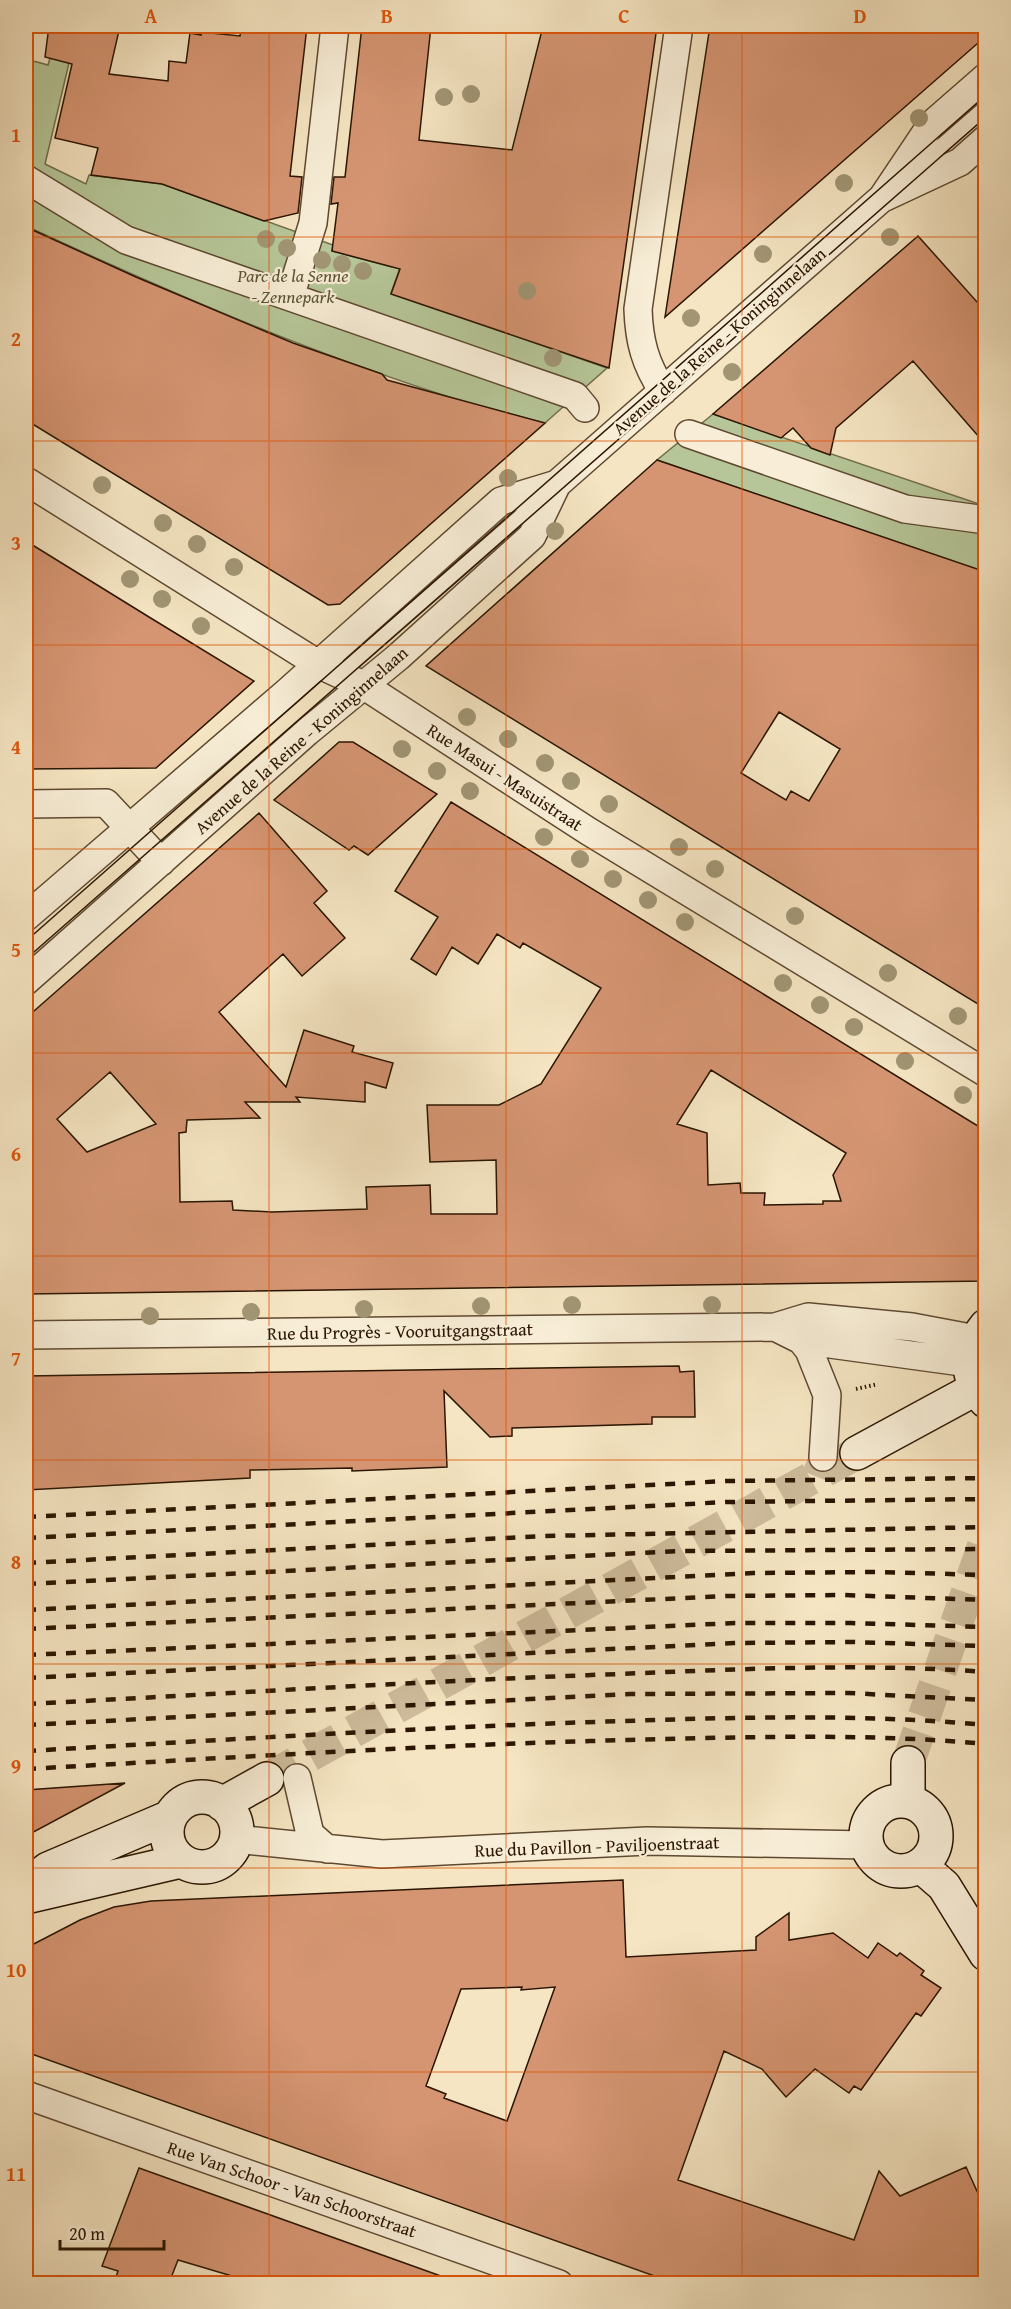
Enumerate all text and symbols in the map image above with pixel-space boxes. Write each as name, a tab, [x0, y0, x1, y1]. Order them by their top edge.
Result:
text: A	[145, 1, 158, 30]
text: B	[381, 1, 393, 30]
text: C	[618, 1, 630, 30]
text: D	[853, 1, 867, 30]
text: 1	[11, 120, 21, 149]
street label: Avenue de la Reine - Koninginnelaan	[606, 241, 832, 441]
park label: Parc de la Senne - Zennepark	[237, 262, 348, 310]
text: 2	[11, 324, 21, 353]
text: 3	[11, 528, 21, 557]
street label: Avenue de la Reine - Koninginnelaan	[188, 640, 414, 840]
street label: Rue Masui - Masuistraat	[422, 716, 589, 838]
text: 4	[11, 732, 21, 761]
text: 5	[11, 935, 21, 964]
text: 6	[11, 1139, 21, 1168]
street label: Rue du Progrès - Vooruitgangstraat	[267, 1315, 534, 1347]
text: 7	[11, 1343, 21, 1372]
text: 8	[11, 1547, 21, 1576]
text: 9	[11, 1751, 21, 1780]
street label: Rue du Pavillon - Paviljoenstraat	[474, 1828, 720, 1864]
text: 10	[6, 1955, 26, 1984]
street label: Rue Van Schoor - Van Schoorstraat	[164, 2134, 421, 2245]
text: 11	[6, 2159, 26, 2188]
scale bar	[60, 2213, 164, 2251]
text: 20 m	[69, 2220, 105, 2247]

